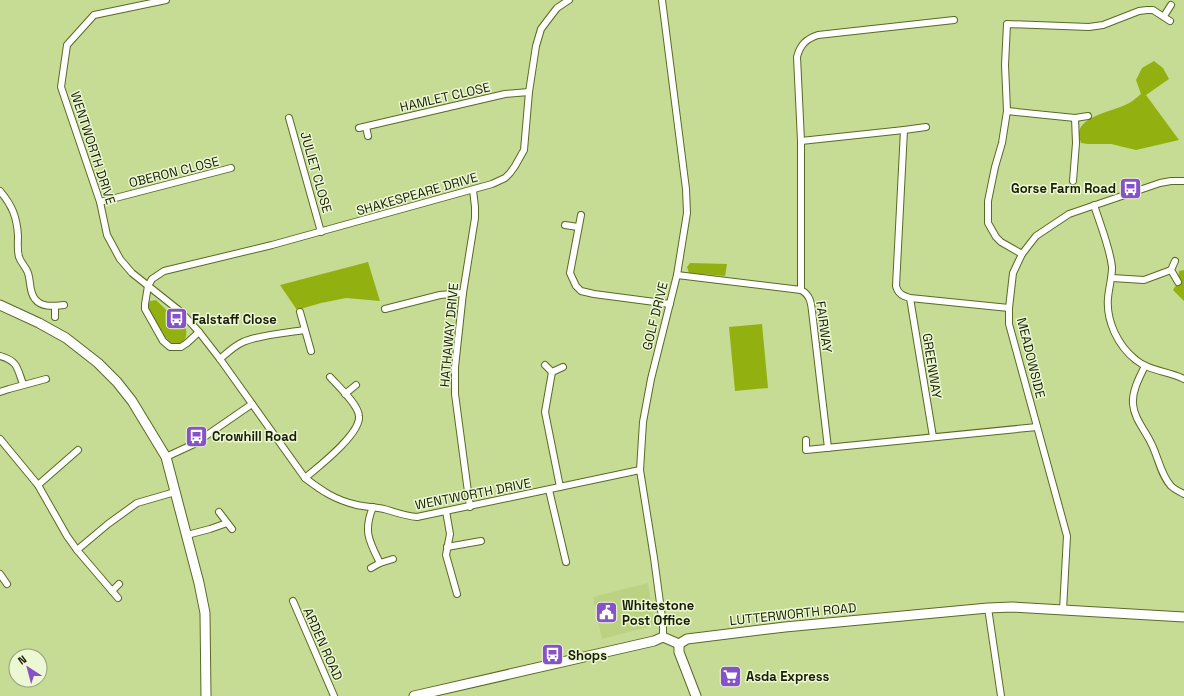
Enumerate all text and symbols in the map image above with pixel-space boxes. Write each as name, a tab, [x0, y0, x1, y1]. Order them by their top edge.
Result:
street label: HAMLET CLOSE	[398, 78, 492, 116]
street label: WENTWORTH DRIVE	[67, 89, 119, 207]
street label: JULIET CLOSE	[296, 129, 336, 215]
street label: OBERON CLOSE	[127, 153, 221, 191]
street label: SHAKESPEARE DRIVE	[354, 169, 480, 219]
bus stop icon: Gorse Farm Road	[1118, 175, 1144, 201]
place label: Gorse Farm Road	[1011, 180, 1116, 197]
street label: GOLF DRIVE	[638, 280, 672, 352]
street label: HATHAWAY DRIVE	[436, 282, 462, 388]
street label: FAIRWAY	[812, 300, 836, 354]
bus stop icon: Falstaff Close	[164, 306, 190, 332]
place label: Falstaff Close	[192, 311, 277, 328]
street label: MEADOWSIDE	[1013, 316, 1049, 400]
street label: GREENWAY	[918, 332, 946, 400]
bus stop icon: Crowhill Road	[184, 423, 210, 449]
place label: Crowhill Road	[212, 428, 297, 445]
street label: WENTWORTH DRIVE	[414, 474, 532, 514]
place label: Whitestone Post Office	[622, 597, 694, 629]
public building icon: Whitestone Post Office	[594, 599, 620, 625]
street label: LUTTERWORTH ROAD	[729, 599, 857, 629]
street label: ARDEN ROAD	[299, 605, 347, 683]
bus stop icon: Shops	[540, 642, 566, 668]
place label: Shops	[568, 647, 607, 664]
north arrow	[8, 648, 48, 688]
text: N	[15, 652, 29, 668]
supermarket icon: Asda Express	[717, 663, 743, 689]
place label: Asda Express	[746, 668, 830, 685]

